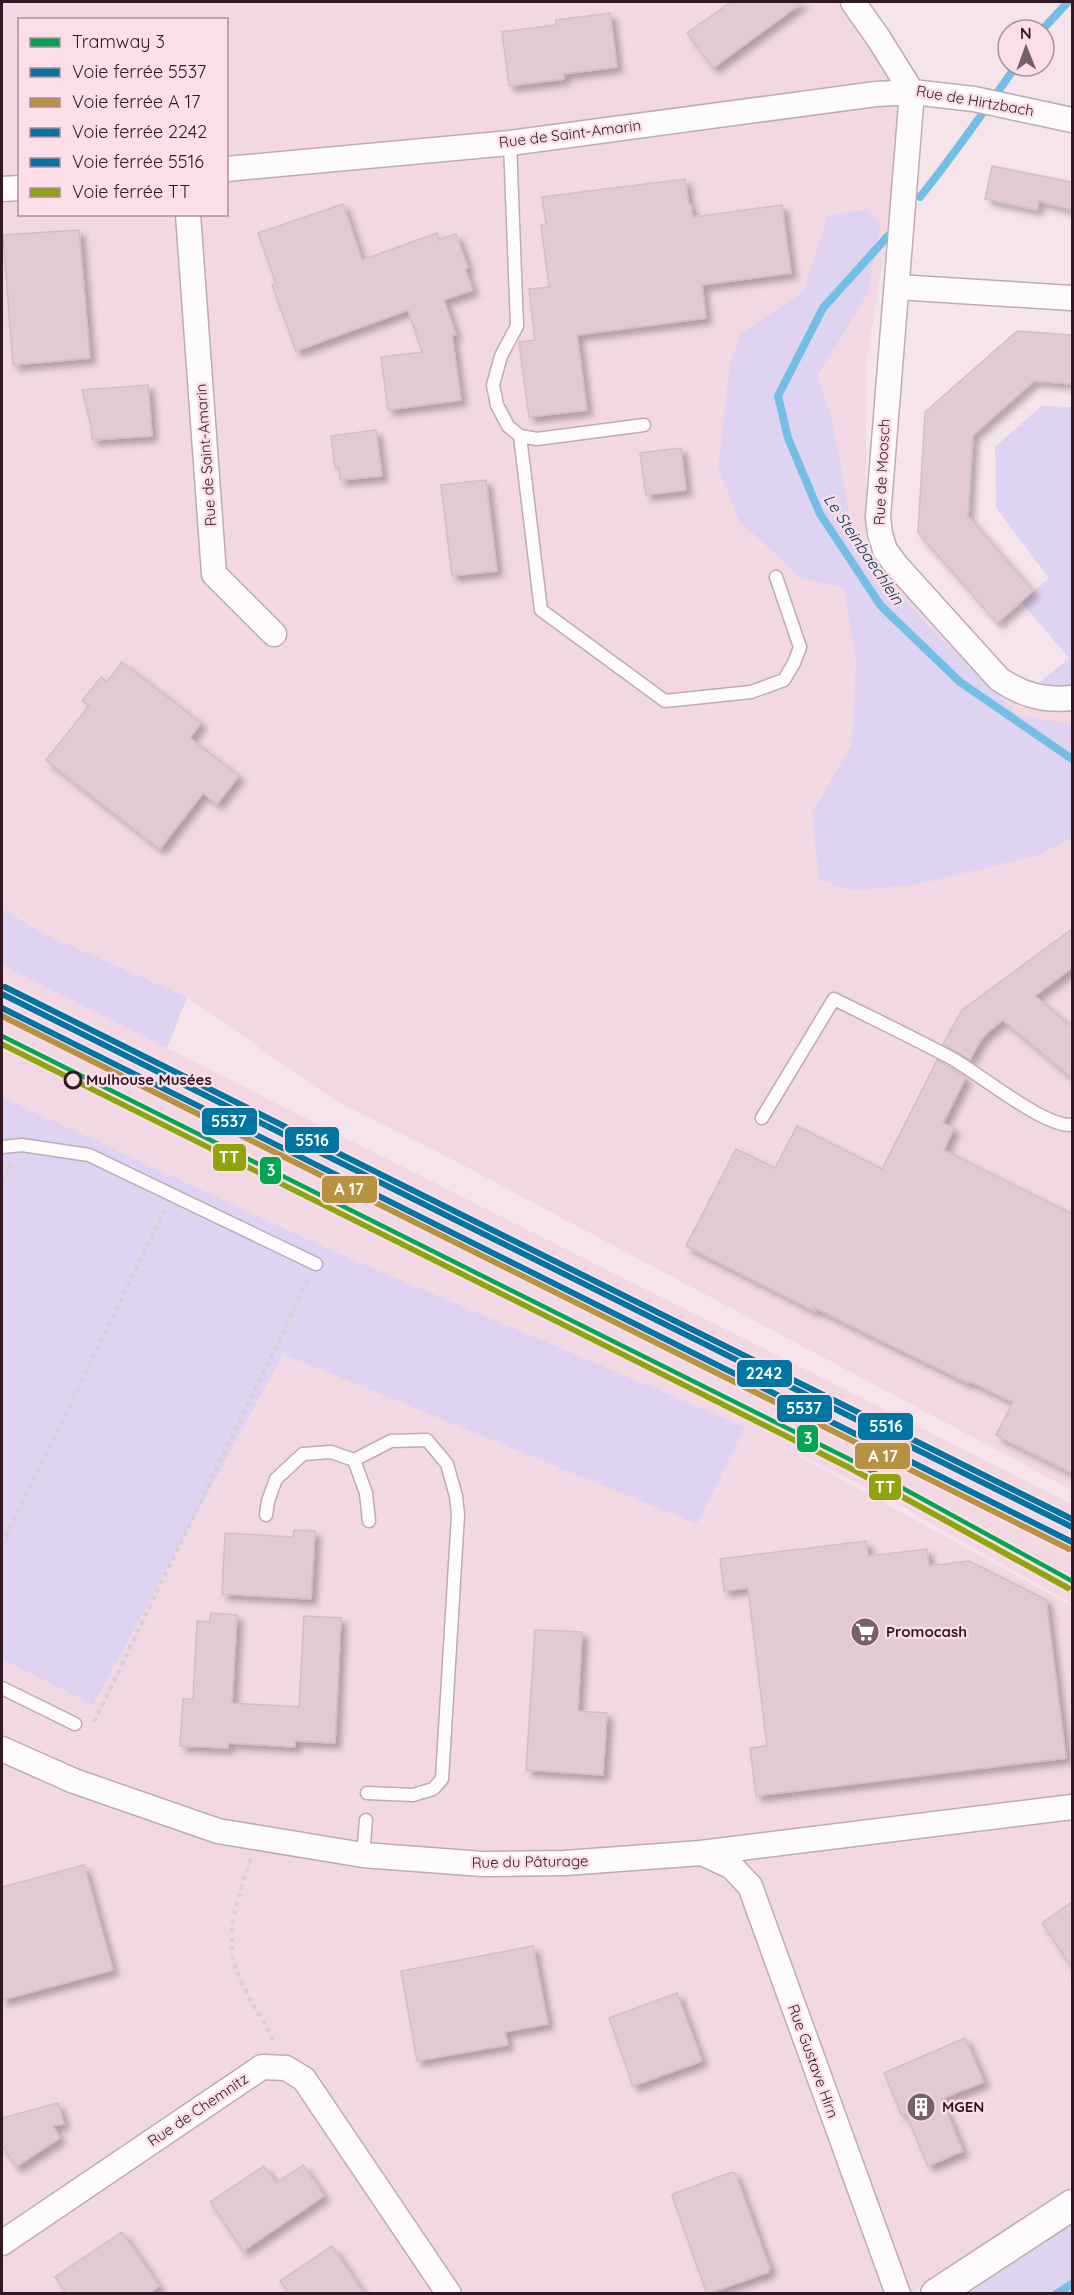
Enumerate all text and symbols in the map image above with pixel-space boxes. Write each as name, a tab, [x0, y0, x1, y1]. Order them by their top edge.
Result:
legend	[18, 18, 228, 216]
north arrow	[996, 18, 1056, 78]
text: N	[1020, 23, 1032, 43]
text: Tramway 3	[72, 30, 165, 53]
text: Voie ferrée 5537	[72, 60, 206, 83]
street label: Rue de Hirtzbach	[915, 81, 1035, 120]
text: Voie ferrée A 17	[72, 90, 201, 113]
street label: Rue de Saint-Amarin	[498, 115, 642, 152]
text: Voie ferrée 2242	[72, 120, 207, 143]
text: Voie ferrée 5516	[72, 150, 204, 173]
text: Voie ferrée TT	[72, 180, 190, 203]
street label: Rue de Saint-Amarin	[191, 383, 220, 527]
street label: Rue de Moosch	[869, 418, 894, 526]
water label: Le Steinbaechlein	[820, 490, 909, 609]
place label: Mulhouse Musées	[86, 1070, 212, 1089]
marker: Mulhouse Musées	[64, 1071, 82, 1089]
line badge: 5537	[201, 1107, 258, 1136]
text: 5537	[211, 1111, 247, 1131]
line badge: 5516	[284, 1126, 340, 1154]
text: 5516	[295, 1130, 329, 1150]
line badge: TT	[212, 1143, 247, 1172]
text: TT	[219, 1147, 239, 1167]
line badge: 3	[259, 1156, 282, 1185]
text: 3	[267, 1160, 275, 1180]
line badge: A 17	[321, 1175, 378, 1204]
text: A 17	[334, 1179, 364, 1199]
line badge: 2242	[736, 1359, 793, 1388]
text: 2242	[746, 1363, 782, 1383]
line badge: 5537	[776, 1394, 833, 1423]
text: 5537	[786, 1398, 822, 1418]
line badge: 5516	[857, 1412, 914, 1441]
text: 5516	[869, 1416, 903, 1436]
line badge: 3	[796, 1424, 819, 1453]
text: 3	[804, 1428, 812, 1448]
line badge: A 17	[854, 1442, 911, 1470]
text: A 17	[868, 1446, 898, 1466]
line badge: TT	[868, 1473, 902, 1501]
text: TT	[875, 1477, 895, 1497]
supermarket icon: Promocash	[849, 1616, 881, 1648]
place label: Promocash	[886, 1622, 967, 1641]
street label: Rue du Pâturage	[471, 1851, 589, 1872]
street label: Rue Gustave Hirn	[784, 2001, 843, 2120]
street label: Rue de Chemnitz	[144, 2069, 252, 2150]
building icon: MGEN	[905, 2091, 937, 2123]
place label: MGEN	[942, 2097, 984, 2116]

